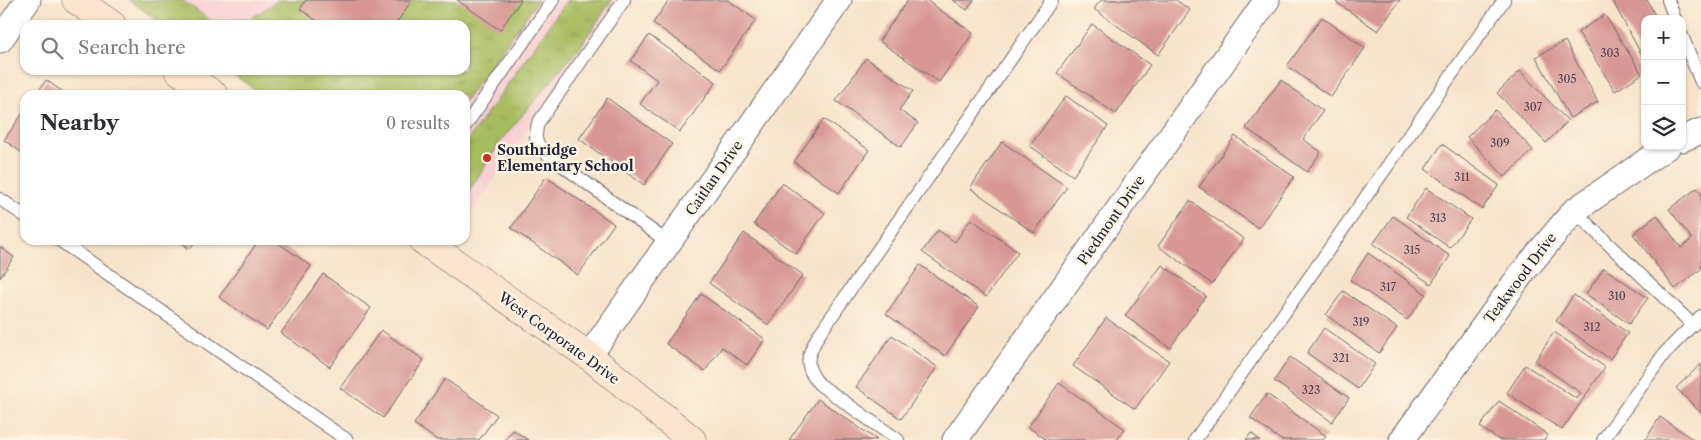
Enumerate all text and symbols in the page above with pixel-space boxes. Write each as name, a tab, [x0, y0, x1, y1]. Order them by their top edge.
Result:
map controls	[1641, 15, 1686, 150]
button: +	[1641, 15, 1686, 60]
search box	[20, 20, 470, 75]
icon: search	[38, 34, 66, 62]
text: Search here	[78, 36, 186, 59]
house number: 303	[1600, 46, 1620, 60]
button: −	[1641, 60, 1686, 105]
house number: 305	[1557, 72, 1577, 86]
house number: 307	[1524, 100, 1543, 114]
button: layers	[1641, 105, 1686, 150]
text: Nearby	[40, 110, 119, 135]
text: 0 results	[386, 113, 450, 133]
house number: 309	[1490, 136, 1510, 150]
street label: Caitlan Drive	[681, 137, 747, 219]
place label: Southridge Elementary School	[497, 141, 634, 175]
marker: Southridge Elementary School	[481, 152, 493, 164]
house number: 311	[1454, 170, 1470, 184]
street label: Piedmont Drive	[1073, 172, 1149, 268]
house number: 313	[1430, 211, 1446, 225]
street label: Teakwood Drive	[1480, 229, 1560, 327]
house number: 315	[1404, 243, 1420, 257]
house number: 317	[1380, 280, 1397, 294]
street label: West Corporate Drive	[494, 287, 623, 388]
house number: 310	[1608, 289, 1626, 303]
house number: 319	[1352, 315, 1370, 329]
house number: 312	[1583, 320, 1601, 334]
house number: 321	[1332, 351, 1350, 365]
house number: 323	[1302, 383, 1320, 397]

